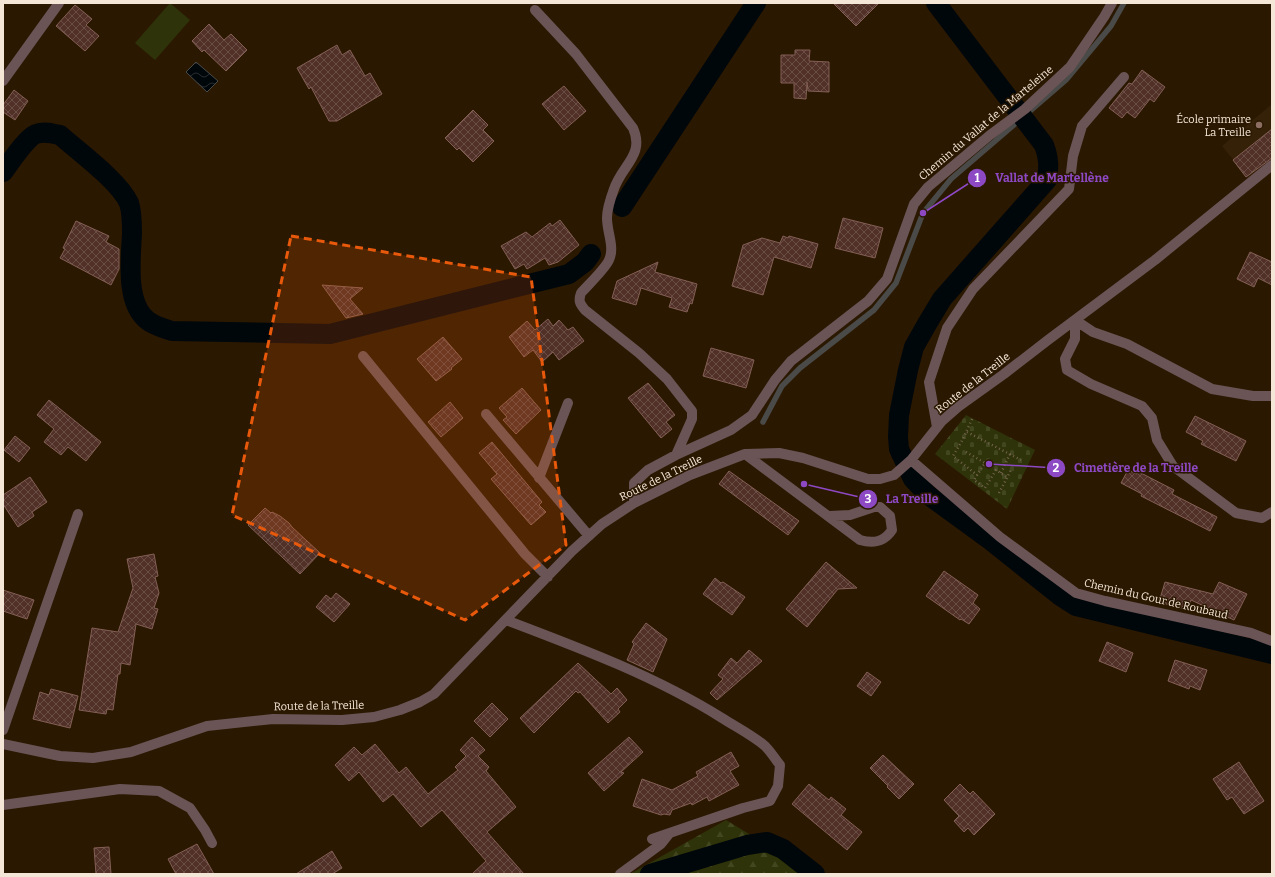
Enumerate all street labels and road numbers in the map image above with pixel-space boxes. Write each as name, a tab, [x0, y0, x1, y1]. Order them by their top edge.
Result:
street label: Chemin du Vallat de la Marteleine	[916, 63, 1056, 183]
street label: Route de la Treille	[933, 350, 1013, 416]
street label: Route de la Treille	[617, 452, 705, 504]
street label: Chemin du Gour de Roubaud	[1083, 576, 1230, 622]
street label: Route de la Treille	[274, 699, 364, 713]

